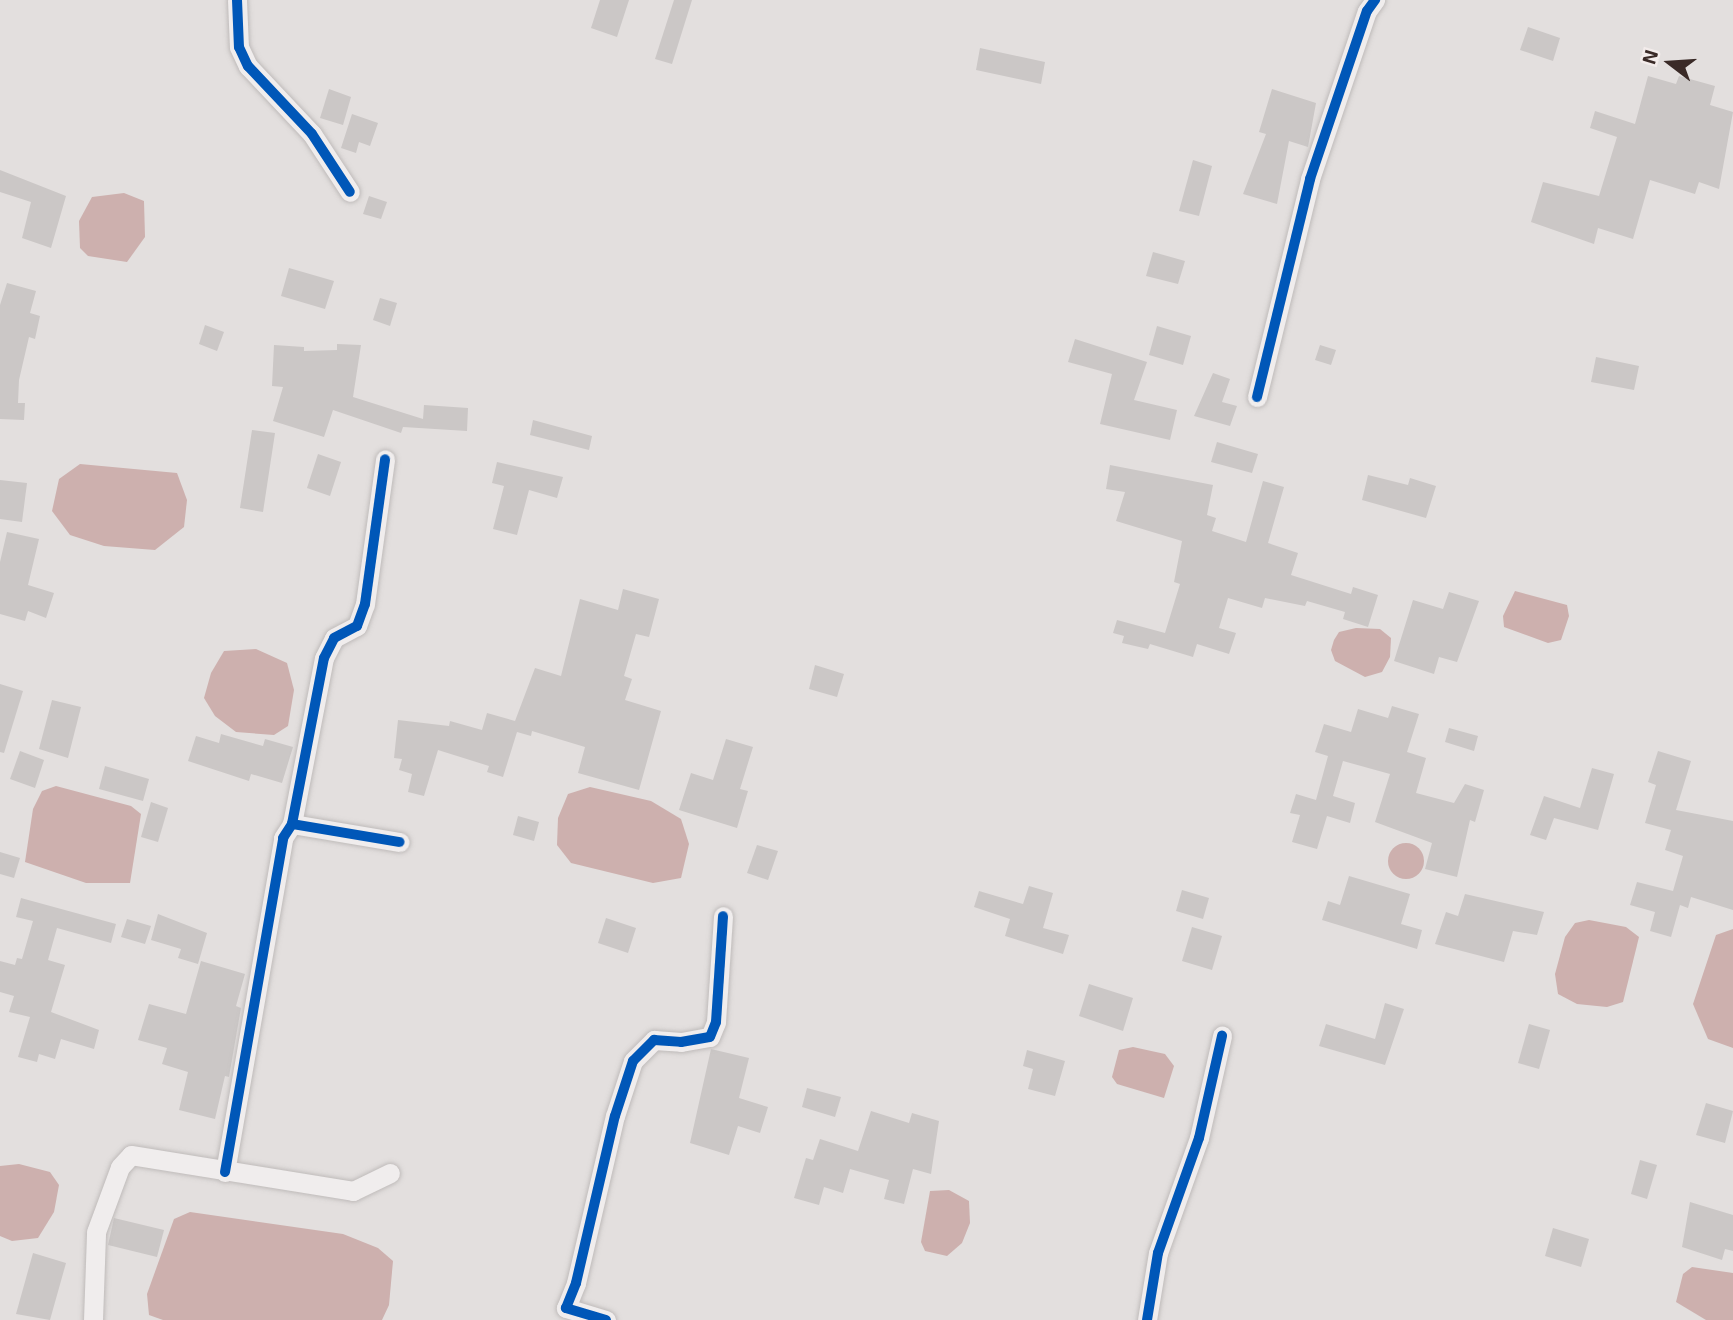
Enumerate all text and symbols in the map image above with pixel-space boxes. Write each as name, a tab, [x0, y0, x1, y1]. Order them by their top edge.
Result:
north arrow	[1635, 28, 1705, 98]
text: N	[1636, 47, 1662, 67]

